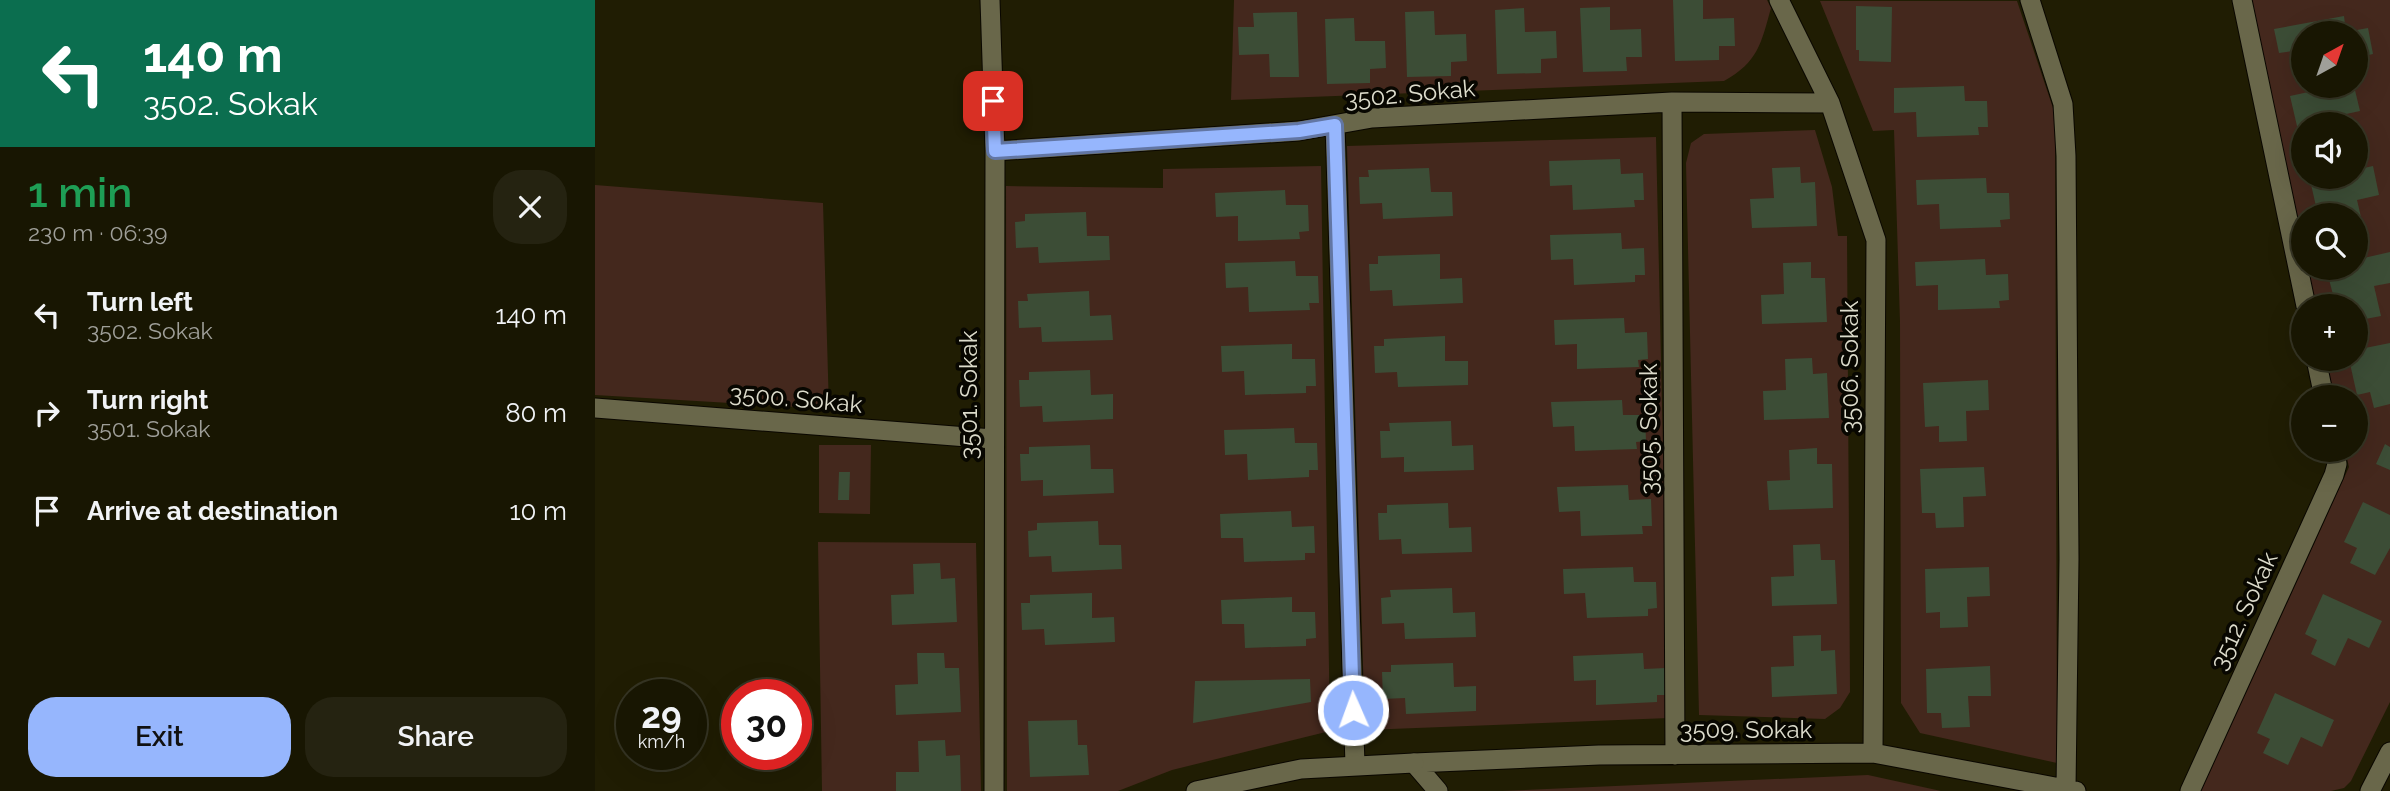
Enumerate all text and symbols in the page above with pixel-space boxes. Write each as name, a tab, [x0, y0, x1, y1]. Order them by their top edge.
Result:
north arrow	[2291, 21, 2368, 98]
map controls	[2291, 21, 2368, 462]
text: 140 m	[143, 26, 283, 83]
icon: left	[28, 28, 119, 119]
pin	[963, 71, 1023, 131]
street label: 3502. Sokak	[1343, 73, 1477, 114]
icon: arrive	[974, 82, 1012, 120]
text: 3502. Sokak	[143, 85, 318, 122]
button: sound	[2291, 112, 2368, 189]
text: 1 min	[28, 168, 132, 217]
button: close	[493, 170, 567, 244]
button: search	[2291, 203, 2368, 280]
text: 230 m · 06:39	[28, 219, 167, 246]
text: Turn left	[87, 287, 193, 317]
button: +	[2291, 294, 2368, 371]
icon: left	[28, 296, 66, 334]
text: 140 m	[495, 300, 567, 330]
street label: 3506. Sokak	[1835, 300, 1864, 434]
text: 3502. Sokak	[87, 317, 213, 344]
street label: 3501. Sokak	[954, 330, 983, 459]
street label: 3505. Sokak	[1634, 363, 1663, 495]
street label: 3500. Sokak	[728, 378, 864, 419]
text: Turn right	[87, 385, 208, 415]
button: −	[2291, 385, 2368, 462]
icon: right	[28, 394, 66, 432]
text: 80 m	[505, 398, 567, 428]
text: 3501. Sokak	[87, 415, 210, 442]
icon: arrive	[28, 492, 66, 530]
text: Arrive at destination	[87, 496, 338, 526]
text: 10 m	[509, 496, 567, 526]
street label: 3512. Sokak	[2204, 547, 2284, 674]
position arrow	[1316, 673, 1390, 747]
speed limit sign: 30	[721, 679, 812, 770]
text: 29	[641, 695, 682, 736]
button: Exit	[28, 697, 291, 777]
button: Share	[305, 697, 567, 777]
street label: 3509. Sokak	[1680, 715, 1813, 744]
text: km/h	[638, 731, 685, 752]

